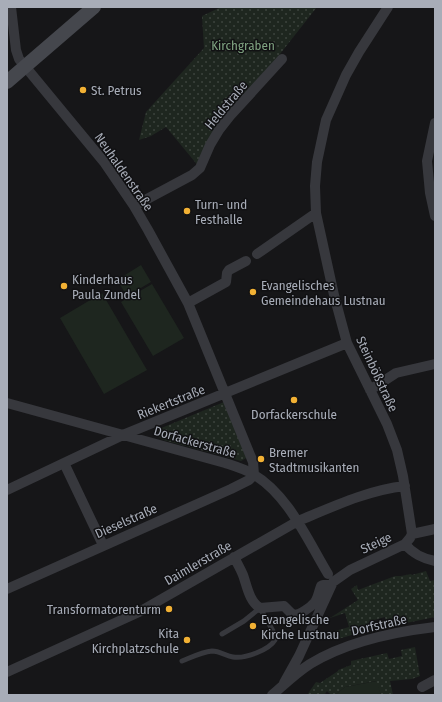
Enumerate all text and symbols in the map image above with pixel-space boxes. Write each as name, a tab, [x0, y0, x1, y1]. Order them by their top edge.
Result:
park label: Kirchgraben	[211, 38, 275, 53]
street label: Heldstraße	[202, 78, 250, 132]
place label: St. Petrus	[91, 83, 142, 98]
marker: St. Petrus	[78, 85, 88, 95]
street label: Neuhaldenstraße	[92, 130, 156, 214]
place label: Turn- und Festhalle	[195, 197, 247, 227]
marker: Turn- und Festhalle	[182, 206, 192, 216]
place label: Kinderhaus Paula Zundel	[72, 272, 141, 302]
place label: Evangelisches Gemeindehaus Lustnau	[261, 278, 386, 308]
marker: Kinderhaus Paula Zundel	[59, 281, 69, 291]
marker: Evangelisches Gemeindehaus Lustnau	[248, 287, 258, 297]
street label: Steinbößstraße	[353, 334, 401, 414]
street label: Riekertstraße	[135, 382, 207, 422]
marker: Dorfackerschule	[289, 395, 299, 405]
place label: Dorfackerschule	[251, 407, 337, 422]
street label: Dorfackerstraße	[152, 423, 238, 461]
place label: Bremer Stadtmusikanten	[269, 445, 359, 475]
marker: Bremer Stadtmusikanten	[256, 454, 266, 464]
street label: Dieselstraße	[93, 501, 159, 541]
street label: Steige	[358, 529, 394, 557]
street label: Daimlerstraße	[162, 538, 234, 588]
place label: Transformatorenturm	[47, 602, 161, 617]
marker: Transformatorenturm	[164, 604, 174, 614]
street label: Dorfstraße	[350, 611, 408, 639]
place label: Evangelische Kirche Lustnau	[261, 612, 339, 642]
marker: Evangelische Kirche Lustnau	[248, 621, 258, 631]
place label: Kita Kirchplatzschule	[92, 626, 179, 656]
marker: Kita Kirchplatzschule	[182, 635, 192, 645]

